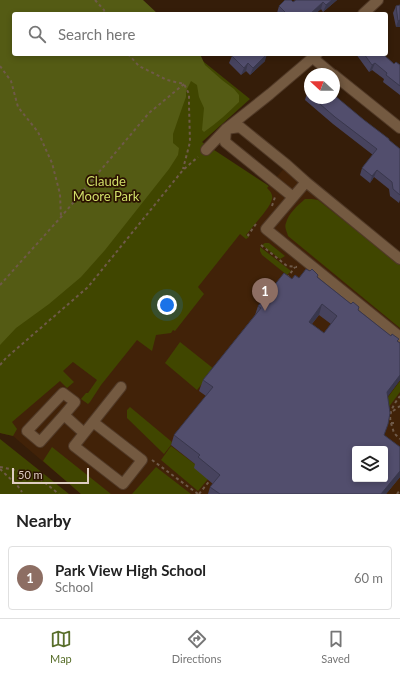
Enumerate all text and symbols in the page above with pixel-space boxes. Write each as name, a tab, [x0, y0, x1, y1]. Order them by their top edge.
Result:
search box	[12, 12, 388, 56]
icon: search	[26, 23, 48, 45]
text: Search here	[58, 25, 135, 43]
north arrow	[304, 68, 340, 104]
park label: Claude Moore Park	[73, 173, 140, 204]
pin: 1	[252, 278, 278, 311]
your location	[157, 295, 177, 315]
map controls	[352, 446, 388, 482]
button: layers	[352, 446, 388, 482]
scale bar	[12, 466, 89, 485]
text: 50 m	[18, 468, 43, 481]
text: Nearby	[16, 510, 71, 531]
text: Park View High School	[55, 561, 206, 579]
text: 1	[26, 570, 34, 586]
text: 60 m	[354, 570, 383, 586]
text: School	[55, 579, 93, 595]
tab: Map	[50, 628, 72, 665]
tab: Directions	[172, 628, 221, 665]
tab: Saved	[321, 628, 350, 665]

